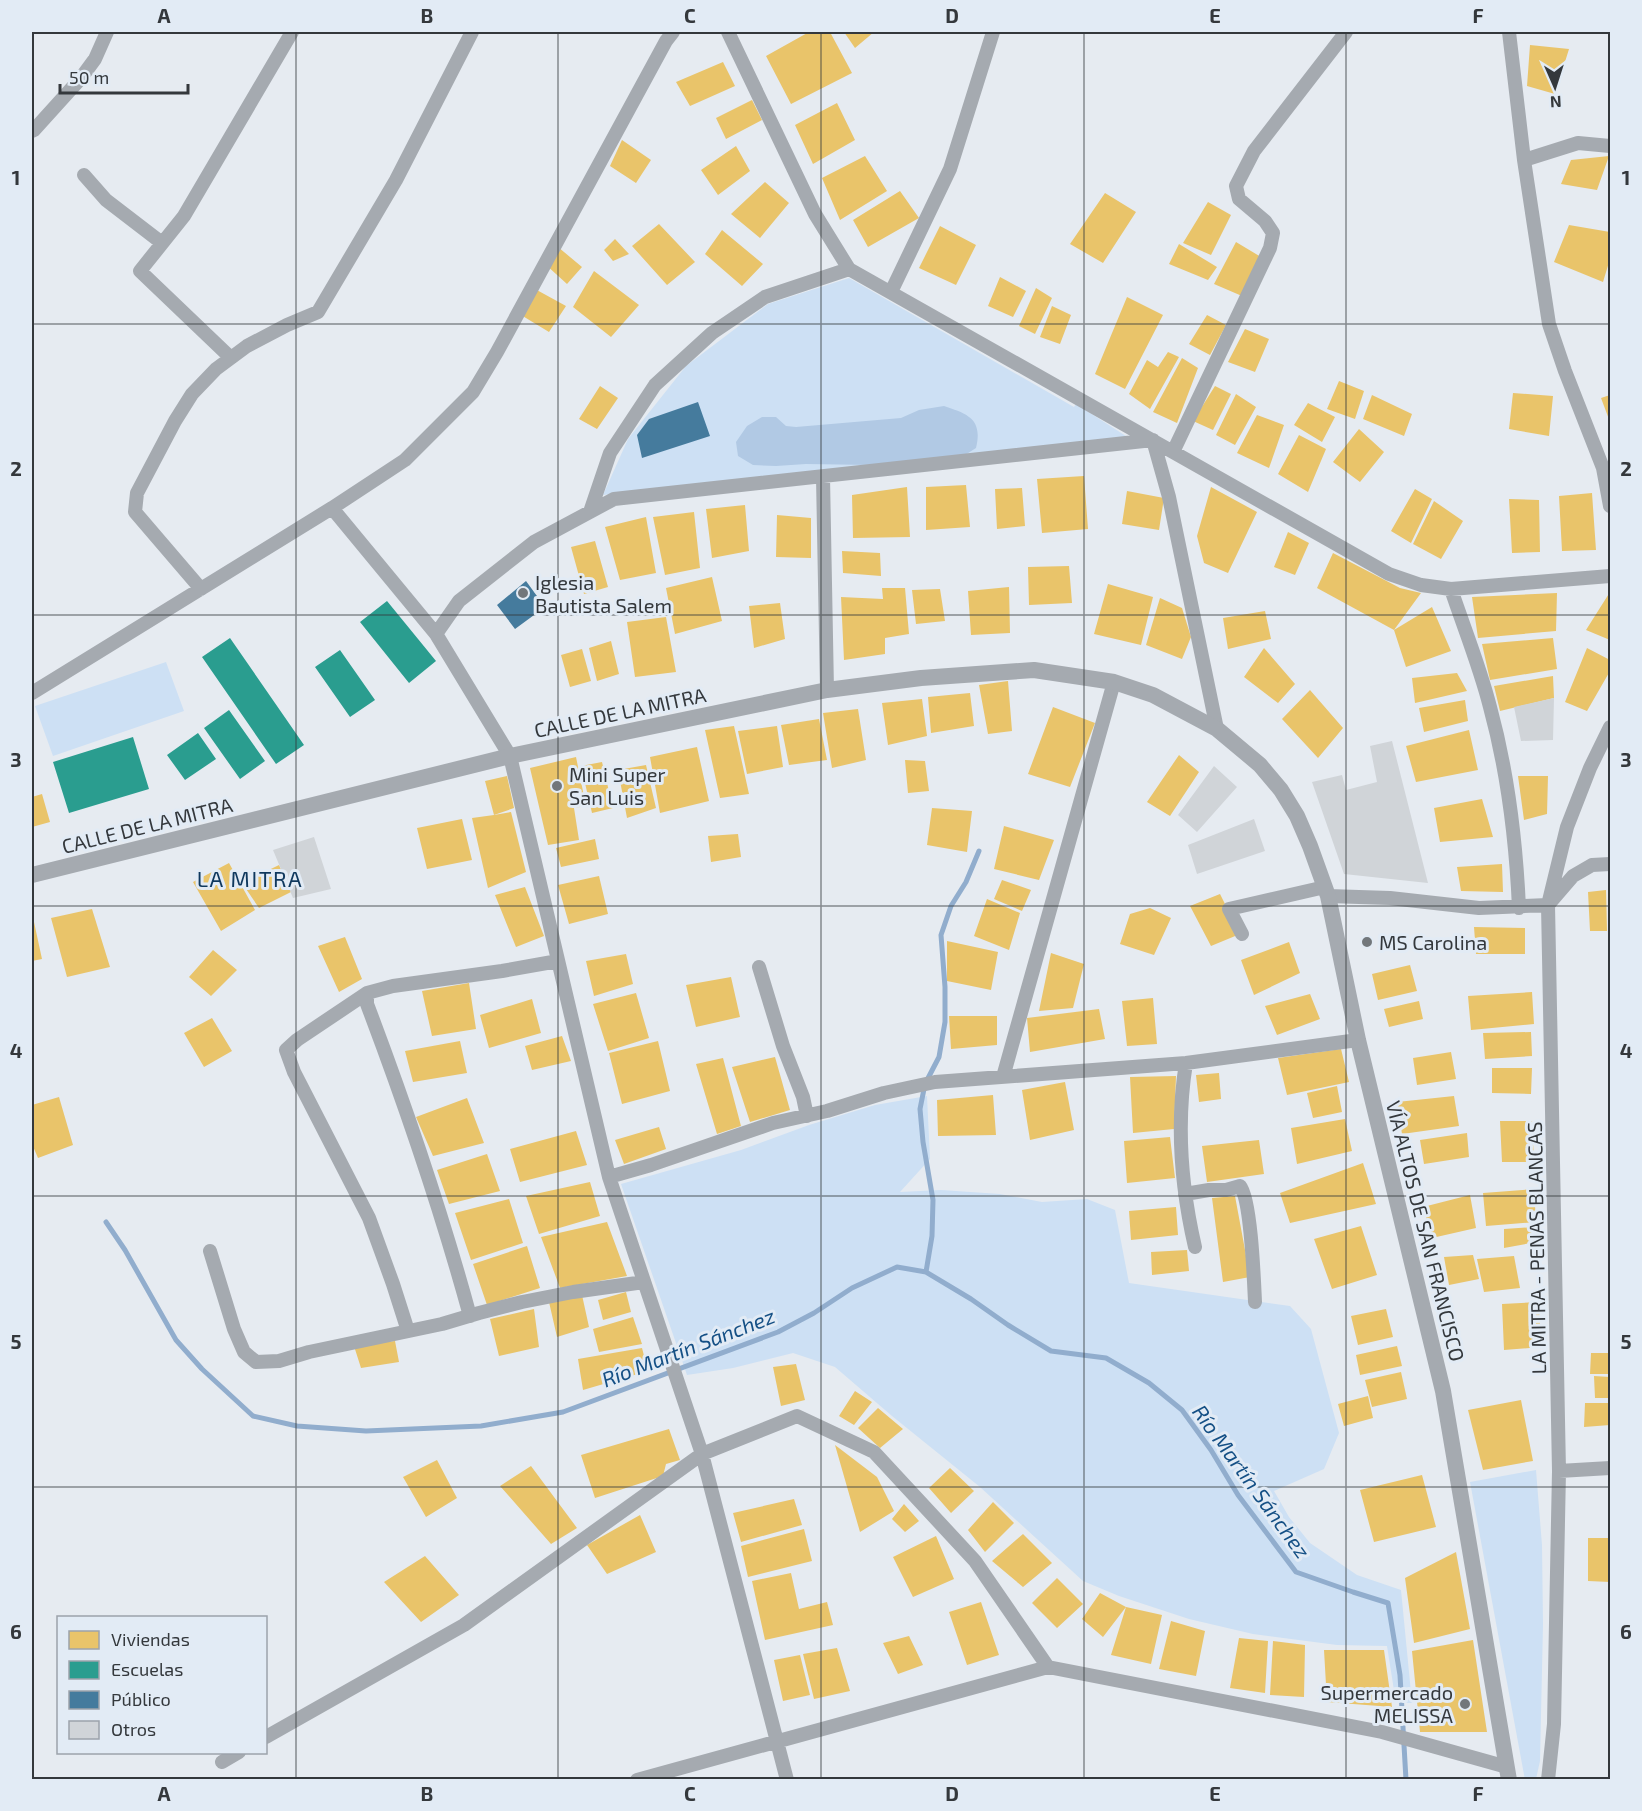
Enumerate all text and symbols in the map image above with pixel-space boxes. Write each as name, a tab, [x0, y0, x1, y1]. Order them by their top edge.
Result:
text: A	[157, 3, 171, 27]
text: B	[421, 3, 433, 27]
text: C	[684, 3, 696, 27]
text: D	[945, 3, 959, 27]
text: E	[1209, 3, 1221, 27]
text: F	[1472, 3, 1484, 27]
scale bar	[60, 57, 188, 95]
north arrow	[1525, 57, 1585, 117]
text: 50 m	[69, 66, 109, 88]
text: N	[1550, 93, 1562, 112]
text: 1	[12, 165, 20, 189]
text: 1	[1622, 165, 1630, 189]
text: 2	[10, 456, 22, 480]
text: 2	[1620, 456, 1632, 480]
place label: Iglesia Bautista Salem	[535, 570, 672, 617]
marker: Iglesia Bautista Salem	[516, 586, 530, 600]
street label: CALLE DE LA MITRA	[532, 682, 709, 742]
text: 3	[10, 747, 22, 771]
text: 3	[1620, 747, 1632, 771]
place label: Mini Super San Luis	[569, 762, 666, 809]
marker: Mini Super San Luis	[550, 779, 564, 793]
street label: CALLE DE LA MITRA	[59, 792, 235, 858]
district label: LA MITRA	[197, 865, 303, 891]
place label: MS Carolina	[1379, 930, 1487, 954]
marker: MS Carolina	[1360, 935, 1374, 949]
text: 4	[10, 1038, 23, 1062]
text: 4	[1620, 1038, 1633, 1062]
street label: VÍA ALTOS DE SAN FRANCISCO	[1382, 1098, 1470, 1364]
street label: LA MITRA - PENAS BLANCAS	[1522, 1121, 1550, 1375]
water label: Río Martín Sánchez	[598, 1302, 778, 1392]
text: 5	[10, 1329, 22, 1353]
text: 5	[1620, 1329, 1632, 1353]
water label: Río Martín Sánchez	[1188, 1399, 1316, 1563]
legend	[57, 1616, 267, 1754]
text: 6	[10, 1619, 22, 1643]
text: 6	[1620, 1619, 1632, 1643]
text: Viviendas	[111, 1628, 190, 1650]
text: Escuelas	[111, 1658, 183, 1680]
place label: Supermercado MELISSA	[1320, 1680, 1454, 1727]
text: Público	[111, 1688, 171, 1710]
marker: Supermercado MELISSA	[1458, 1697, 1472, 1711]
text: Otros	[111, 1718, 156, 1740]
text: A	[157, 1781, 171, 1805]
text: B	[421, 1781, 433, 1805]
text: C	[684, 1781, 696, 1805]
text: D	[945, 1781, 959, 1805]
text: E	[1209, 1781, 1221, 1805]
text: F	[1472, 1781, 1484, 1805]

